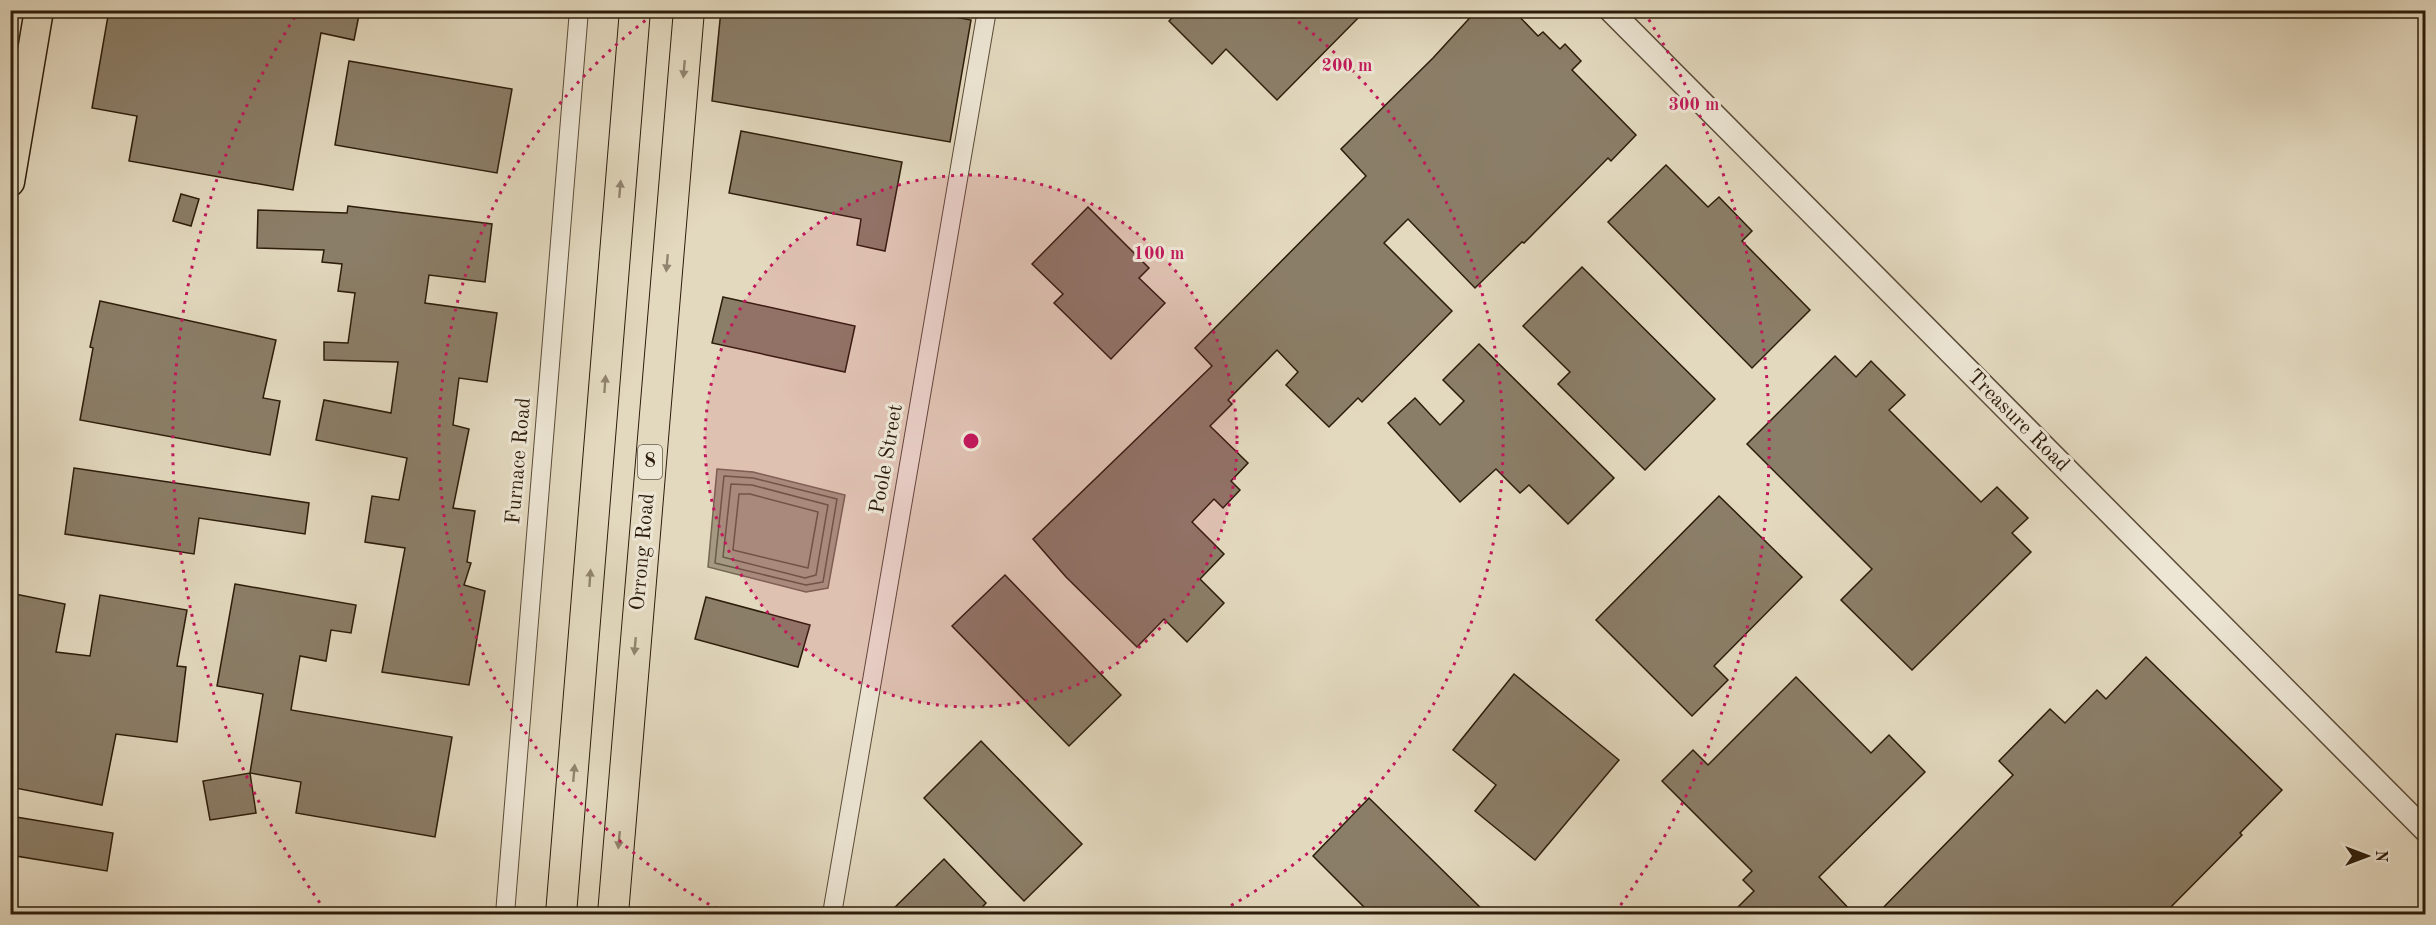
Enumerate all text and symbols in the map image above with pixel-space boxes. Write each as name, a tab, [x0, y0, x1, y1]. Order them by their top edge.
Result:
text: 200 m	[1322, 57, 1372, 75]
one-way arrow	[679, 59, 689, 78]
text: 300 m	[1669, 96, 1719, 114]
one-way arrow	[615, 180, 625, 199]
text: 100 m	[1134, 245, 1184, 263]
one-way arrow	[662, 254, 672, 273]
street label: Treasure Road	[1963, 366, 2073, 476]
one-way arrow	[600, 374, 610, 393]
street label: Furnace Road	[503, 397, 535, 525]
street label: Poole Street	[867, 403, 907, 515]
centre of rings	[961, 431, 981, 451]
road number: 8	[638, 445, 662, 479]
street label: Orrong Road	[627, 492, 659, 612]
one-way arrow	[585, 569, 594, 588]
one-way arrow	[630, 636, 640, 655]
one-way arrow	[569, 763, 579, 782]
north arrow	[2337, 826, 2397, 886]
one-way arrow	[614, 831, 623, 850]
text: N	[2372, 850, 2388, 863]

